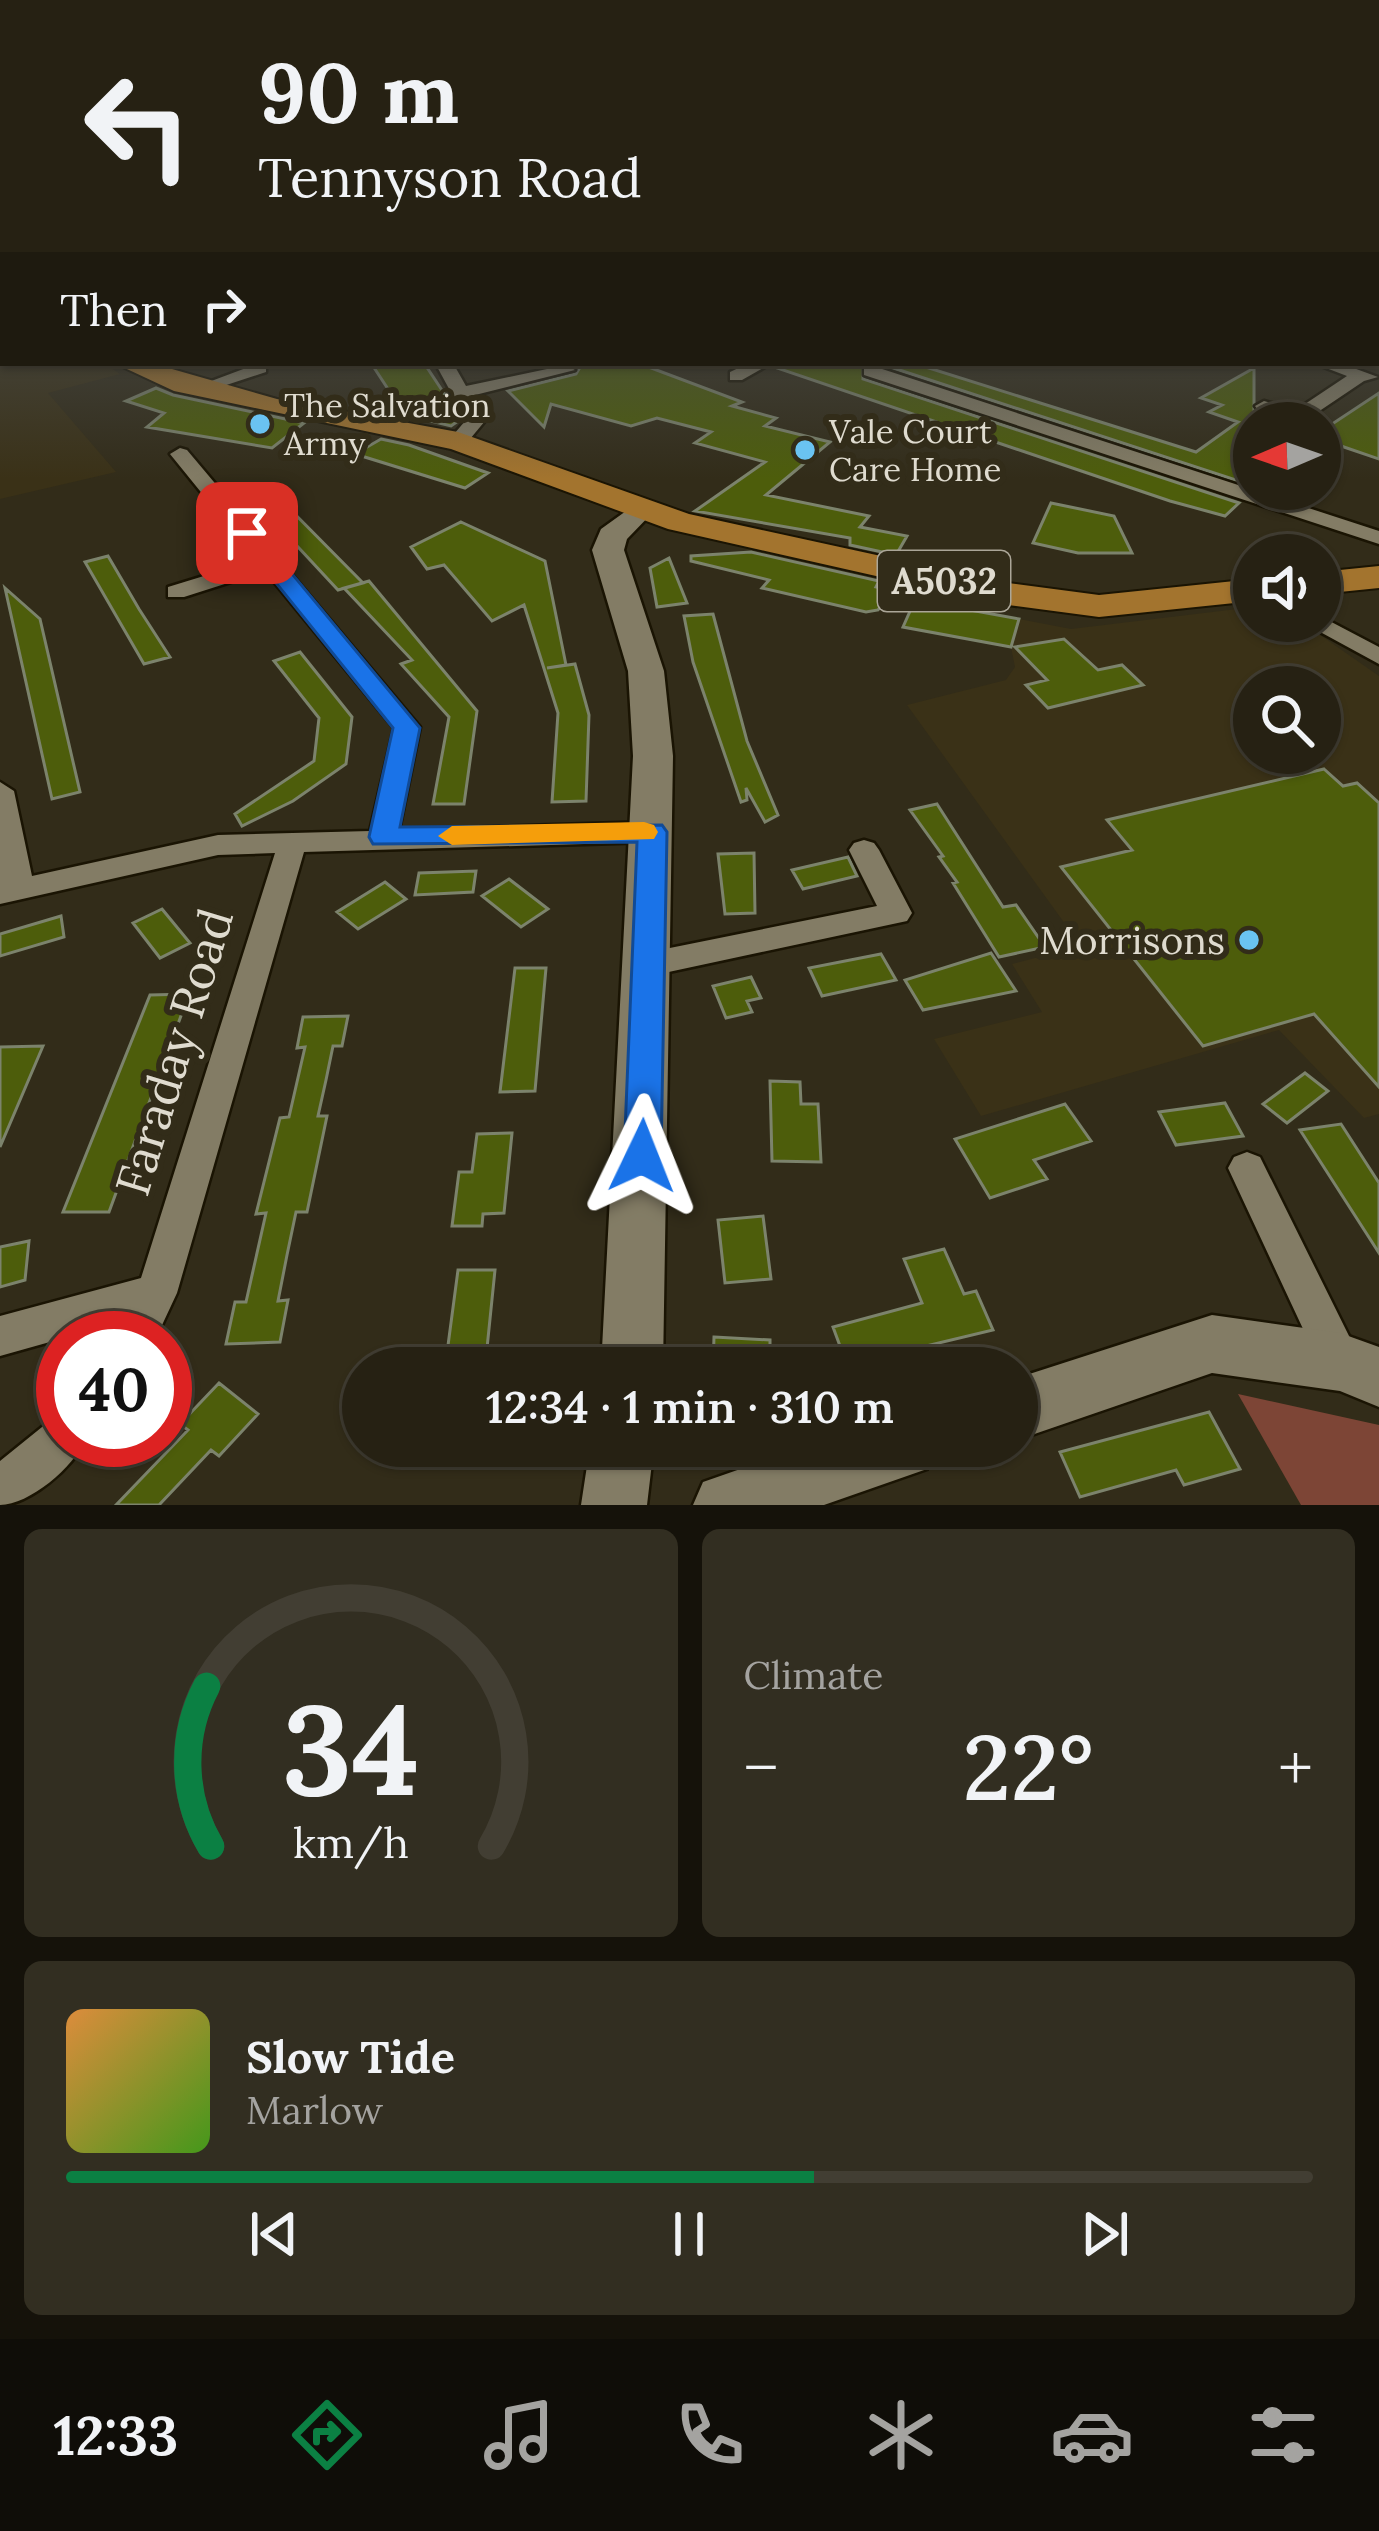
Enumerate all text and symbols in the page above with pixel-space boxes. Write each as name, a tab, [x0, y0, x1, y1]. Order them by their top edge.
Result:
text: 90 m	[258, 38, 459, 146]
icon: left	[60, 48, 216, 204]
text: Tennyson Road	[258, 143, 642, 212]
icon: right	[191, 276, 257, 342]
text: Then	[60, 281, 167, 338]
place label: The Salvation Army	[283, 384, 491, 464]
north arrow	[1233, 402, 1341, 510]
map controls	[1233, 402, 1341, 774]
place label: Vale Court Care Home	[828, 410, 1001, 490]
marker: The Salvation Army	[247, 411, 273, 437]
marker: Vale Court Care Home	[792, 437, 818, 463]
pin	[196, 482, 298, 584]
icon: arrive	[214, 500, 280, 566]
button: sound	[1233, 534, 1341, 642]
road number: A5032	[878, 551, 1010, 611]
button: search	[1233, 666, 1341, 774]
street label: Faraday Road	[101, 901, 246, 1203]
place label: Morrisons	[1039, 915, 1225, 965]
marker: Morrisons	[1236, 927, 1262, 953]
position arrow	[579, 1093, 705, 1219]
speed limit sign: 40	[36, 1311, 192, 1467]
text: 12:34 · 1 min · 310 m	[486, 1378, 894, 1435]
text: Climate	[744, 1650, 883, 1700]
text: 34	[282, 1669, 420, 1829]
text: 22°	[963, 1709, 1094, 1825]
text: −	[744, 1725, 778, 1809]
text: +	[1278, 1725, 1313, 1809]
text: km/h	[293, 1815, 409, 1870]
text: Slow Tide	[246, 2028, 455, 2085]
text: Marlow	[246, 2085, 383, 2135]
icon: previous	[241, 2201, 307, 2267]
icon: pause	[656, 2201, 722, 2267]
icon: next	[1072, 2201, 1138, 2267]
icon: directions	[285, 2393, 369, 2477]
icon: music	[477, 2393, 561, 2477]
icon: phone	[668, 2393, 752, 2477]
icon: climate	[859, 2393, 943, 2477]
icon: car	[1050, 2393, 1134, 2477]
icon: filters	[1241, 2393, 1325, 2477]
text: 12:33	[54, 2401, 178, 2470]

